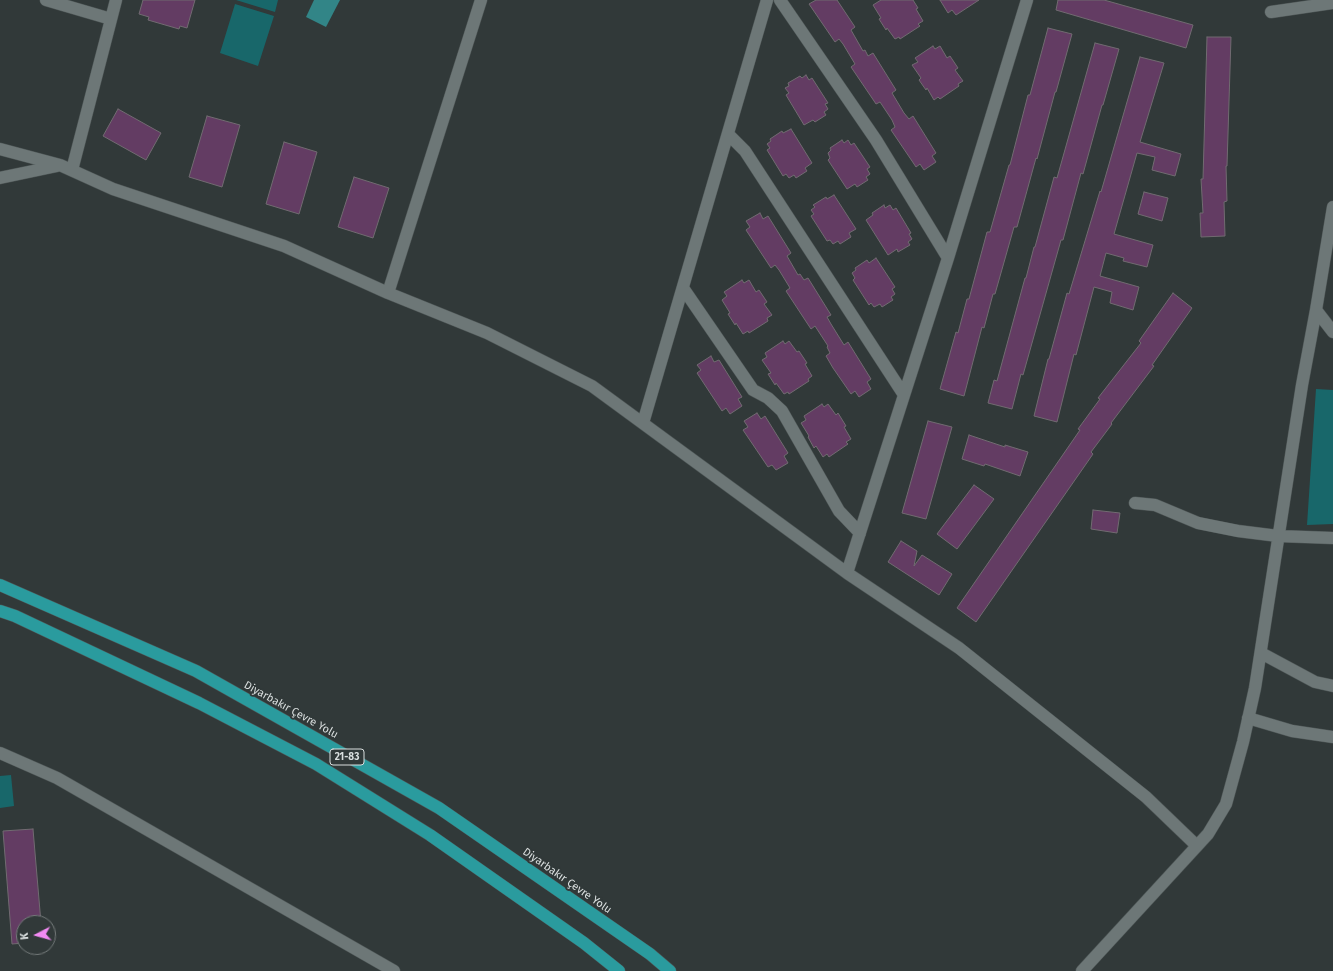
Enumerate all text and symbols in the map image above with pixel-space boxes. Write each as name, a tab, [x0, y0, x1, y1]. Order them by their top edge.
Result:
street label: Diyarbakır Çevre Yolu	[242, 679, 340, 741]
road number: 21-83	[330, 749, 364, 765]
street label: Diyarbakır Çevre Yolu	[520, 845, 614, 917]
north arrow	[16, 915, 56, 955]
text: K	[18, 932, 31, 940]

